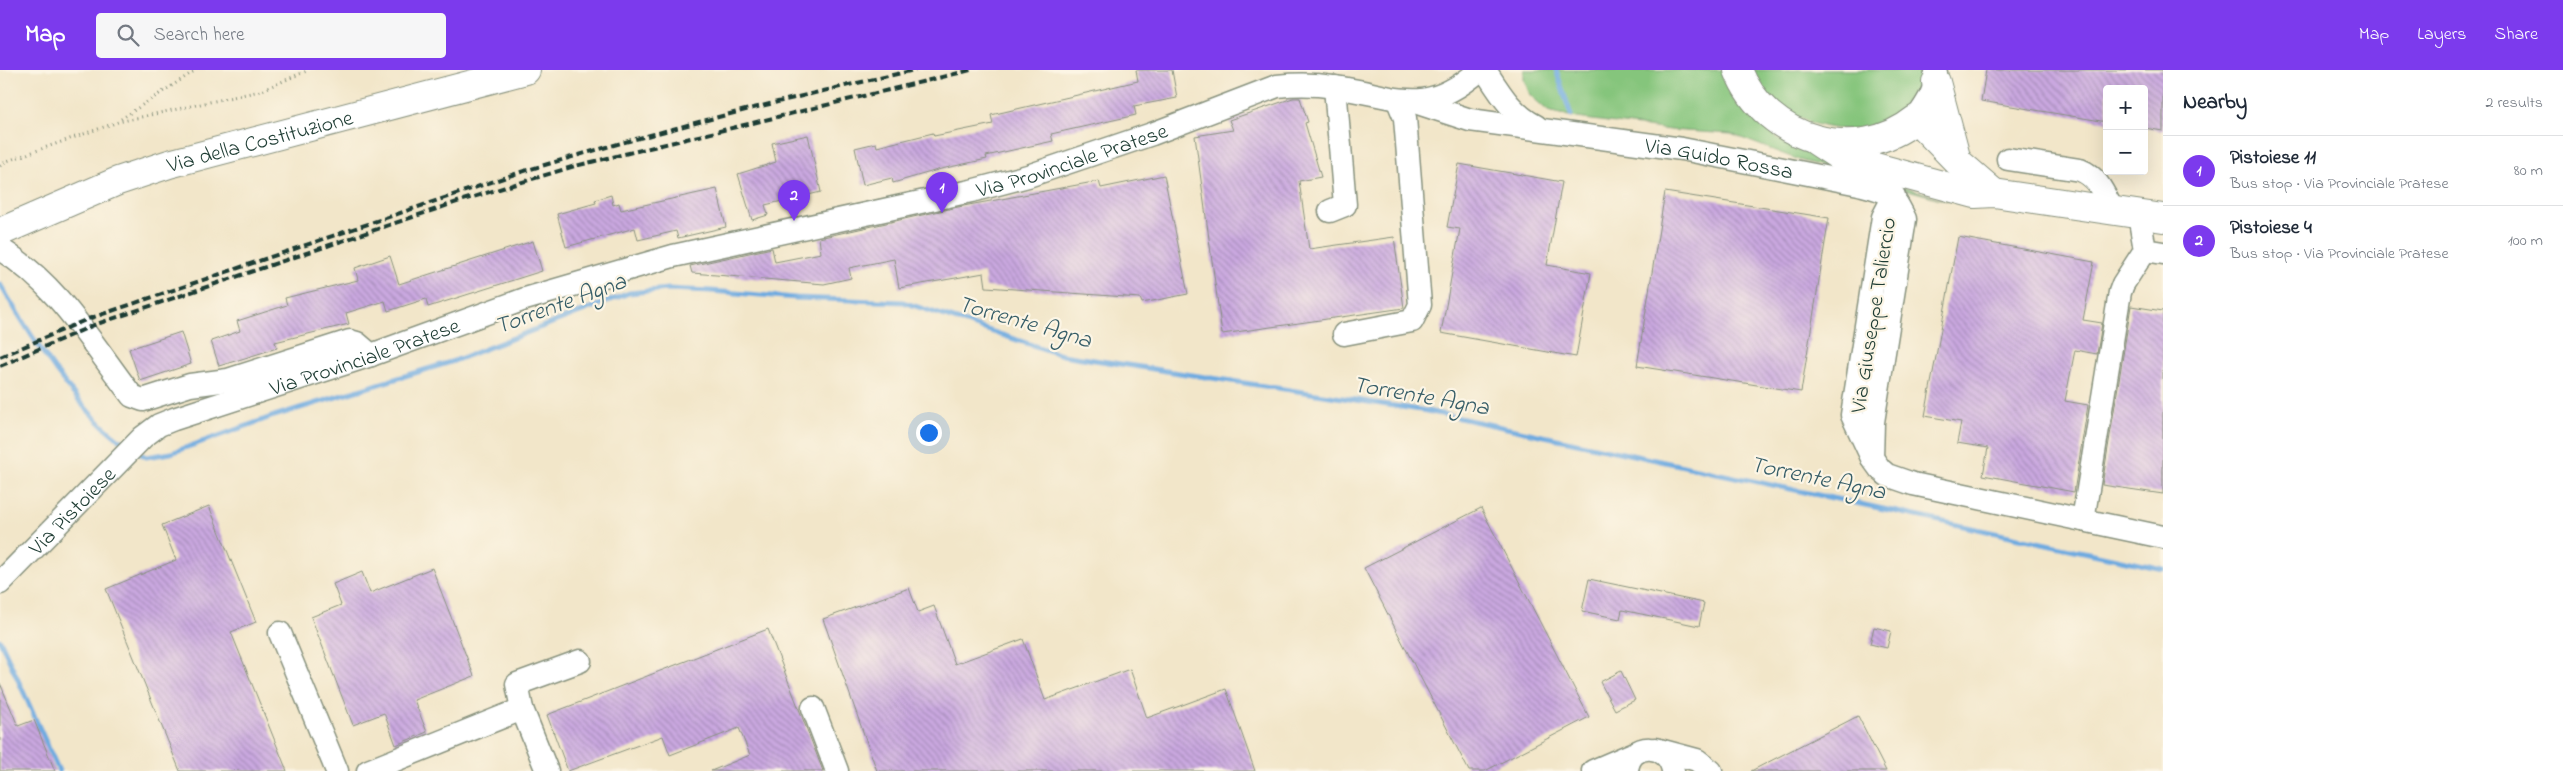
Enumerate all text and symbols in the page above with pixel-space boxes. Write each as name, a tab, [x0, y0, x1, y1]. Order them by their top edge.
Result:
search box	[96, 13, 446, 58]
text: Map	[25, 18, 66, 53]
icon: search	[114, 21, 142, 49]
text: Search here	[154, 22, 245, 49]
text: Map	[2359, 22, 2389, 48]
text: Layers	[2417, 22, 2467, 48]
text: Share	[2495, 22, 2538, 48]
map controls	[2103, 85, 2148, 175]
button: +	[2103, 85, 2148, 130]
text: Nearby	[2183, 88, 2247, 118]
text: 2 results	[2485, 91, 2543, 115]
street label: Via della Costituzione	[163, 103, 357, 183]
street label: Via Provinciale Pratese	[972, 116, 1173, 208]
button: −	[2103, 130, 2148, 175]
street label: Via Guido Rossa	[1642, 131, 1796, 190]
text: Pistoiese 11	[2230, 145, 2316, 172]
text: 1	[2196, 159, 2202, 183]
text: 80 m	[2514, 159, 2543, 183]
pin: 1	[926, 172, 958, 213]
text: Bus stop · Via Provinciale Pratese	[2230, 172, 2449, 196]
pin: 2	[778, 180, 810, 221]
street label: Via Giuseppe Taliercio	[1844, 215, 1906, 416]
text: Pistoiese 4	[2230, 215, 2312, 242]
text: 2	[2195, 229, 2203, 253]
text: 100 m	[2508, 229, 2543, 253]
text: Bus stop · Via Provinciale Pratese	[2230, 242, 2449, 266]
water label: Torrente Agna	[490, 265, 633, 345]
water label: Torrente Agna	[953, 288, 1096, 360]
street label: Via Provinciale Pratese	[265, 311, 465, 406]
water label: Torrente Agna	[1350, 368, 1493, 427]
your location	[916, 420, 942, 446]
water label: Torrente Agna	[1746, 448, 1890, 511]
street label: Via Pistoiese	[22, 461, 125, 565]

